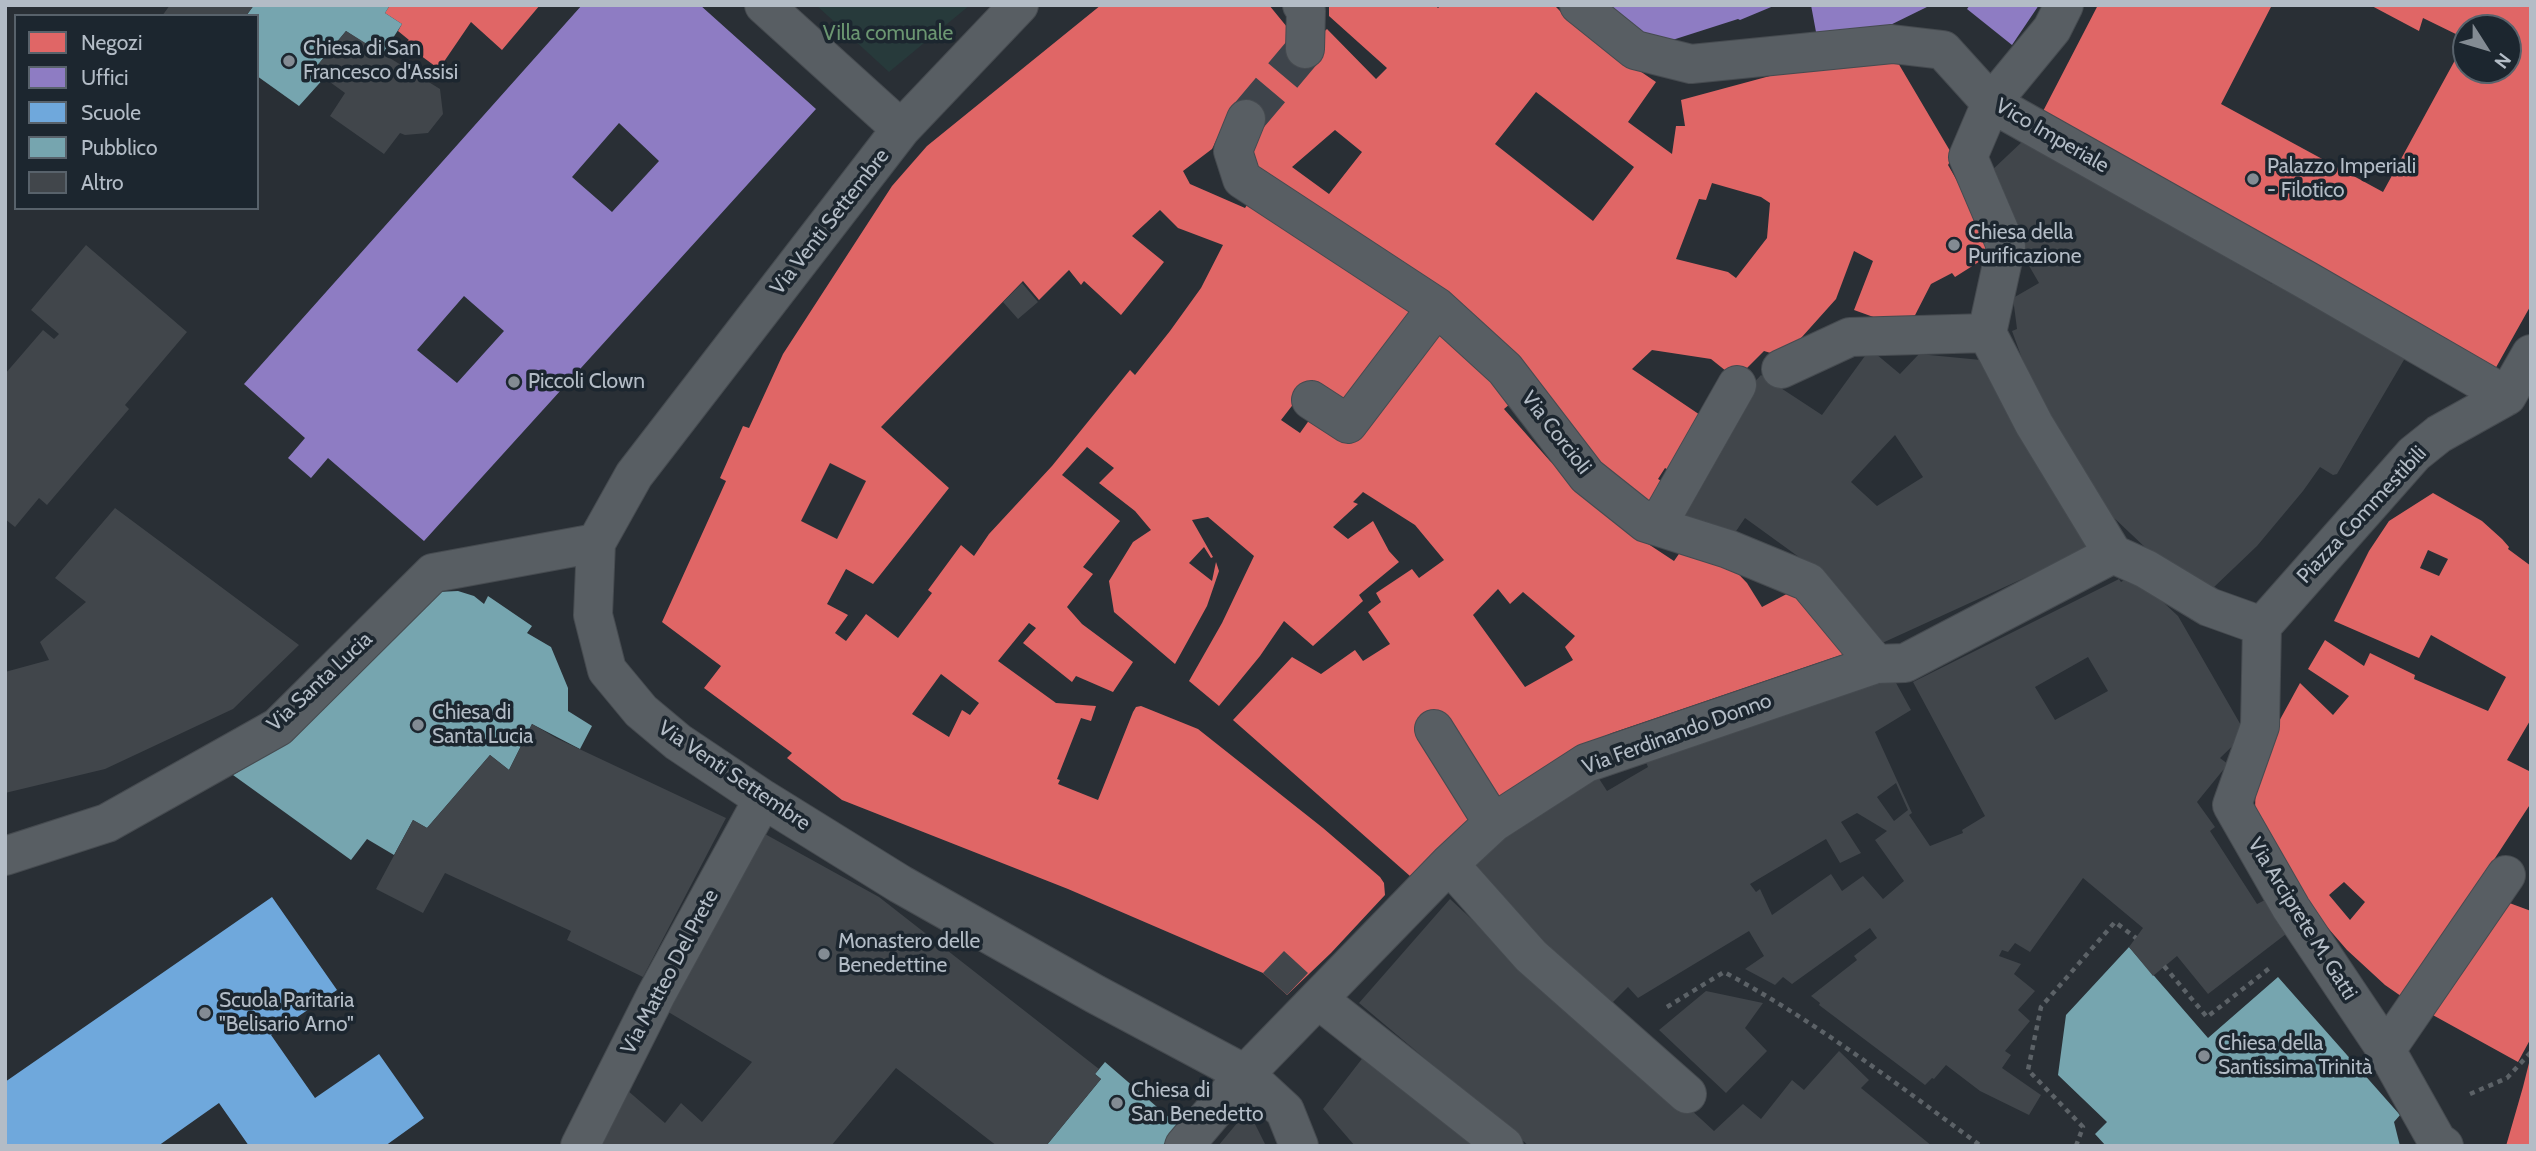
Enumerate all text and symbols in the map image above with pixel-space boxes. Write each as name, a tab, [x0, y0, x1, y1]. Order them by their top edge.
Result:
legend	[14, 14, 259, 210]
north arrow	[2452, 14, 2522, 84]
park label: Villa comunale	[823, 21, 953, 47]
text: Negozi	[81, 30, 142, 55]
place label: Chiesa di San Francesco d'Assisi	[303, 36, 458, 86]
text: N	[2489, 48, 2516, 73]
marker: Chiesa di San Francesco d'Assisi	[281, 53, 297, 69]
text: Uffici	[81, 65, 128, 90]
street label: Vico Imperiale	[1991, 93, 2113, 179]
text: Scuole	[81, 100, 141, 125]
text: Pubblico	[81, 135, 158, 160]
street label: Via Venti Settembre	[765, 144, 895, 300]
place label: Palazzo Imperiali - Filotico	[2267, 154, 2416, 204]
text: Altro	[81, 170, 124, 195]
marker: Palazzo Imperiali - Filotico	[2245, 171, 2261, 187]
place label: Chiesa della Purificazione	[1968, 220, 2081, 270]
marker: Chiesa della Purificazione	[1946, 237, 1962, 253]
place label: Piccoli Clown	[528, 369, 645, 395]
marker: Piccoli Clown	[506, 374, 522, 390]
street label: Via Corcioli	[1516, 386, 1596, 480]
street label: Piazza Commestibili	[2292, 441, 2432, 589]
street label: Via Santa Lucia	[262, 627, 378, 737]
street label: Via Ferdinando Donno	[1579, 688, 1775, 780]
place label: Chiesa di Santa Lucia	[432, 700, 533, 750]
street label: Via Venti Settembre	[653, 716, 815, 836]
marker: Chiesa di Santa Lucia	[410, 717, 426, 733]
street label: Via Arciprete M. Gatti	[2242, 833, 2362, 1005]
street label: Via Matteo Del Prete	[616, 885, 724, 1059]
place label: Monastero delle Benedettine	[838, 929, 980, 979]
marker: Monastero delle Benedettine	[816, 946, 832, 962]
place label: Scuola Paritaria "Belisario Arno"	[219, 988, 354, 1038]
marker: Scuola Paritaria "Belisario Arno"	[197, 1005, 213, 1021]
place label: Chiesa della Santissima Trinità	[2218, 1031, 2372, 1081]
marker: Chiesa della Santissima Trinità	[2196, 1048, 2212, 1064]
place label: Chiesa di San Benedetto	[1131, 1078, 1264, 1128]
marker: Chiesa di San Benedetto	[1109, 1095, 1125, 1111]

